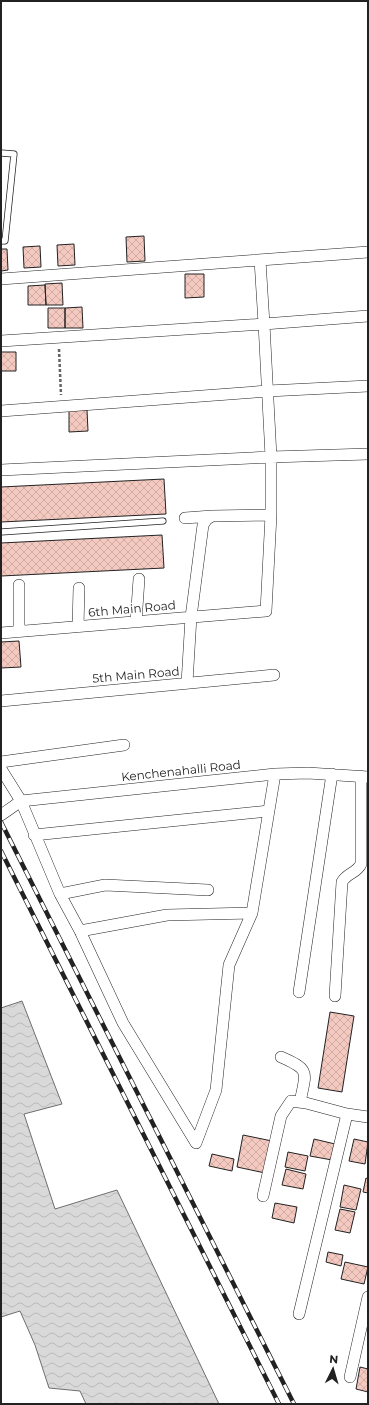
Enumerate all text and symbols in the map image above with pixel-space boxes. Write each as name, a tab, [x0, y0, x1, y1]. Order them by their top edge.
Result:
street label: 6th Main Road	[88, 597, 176, 620]
street label: 5th Main Road	[92, 663, 180, 686]
street label: Kenchenahalli Road	[120, 757, 242, 784]
north arrow	[313, 1349, 353, 1389]
text: N	[329, 1352, 339, 1366]

